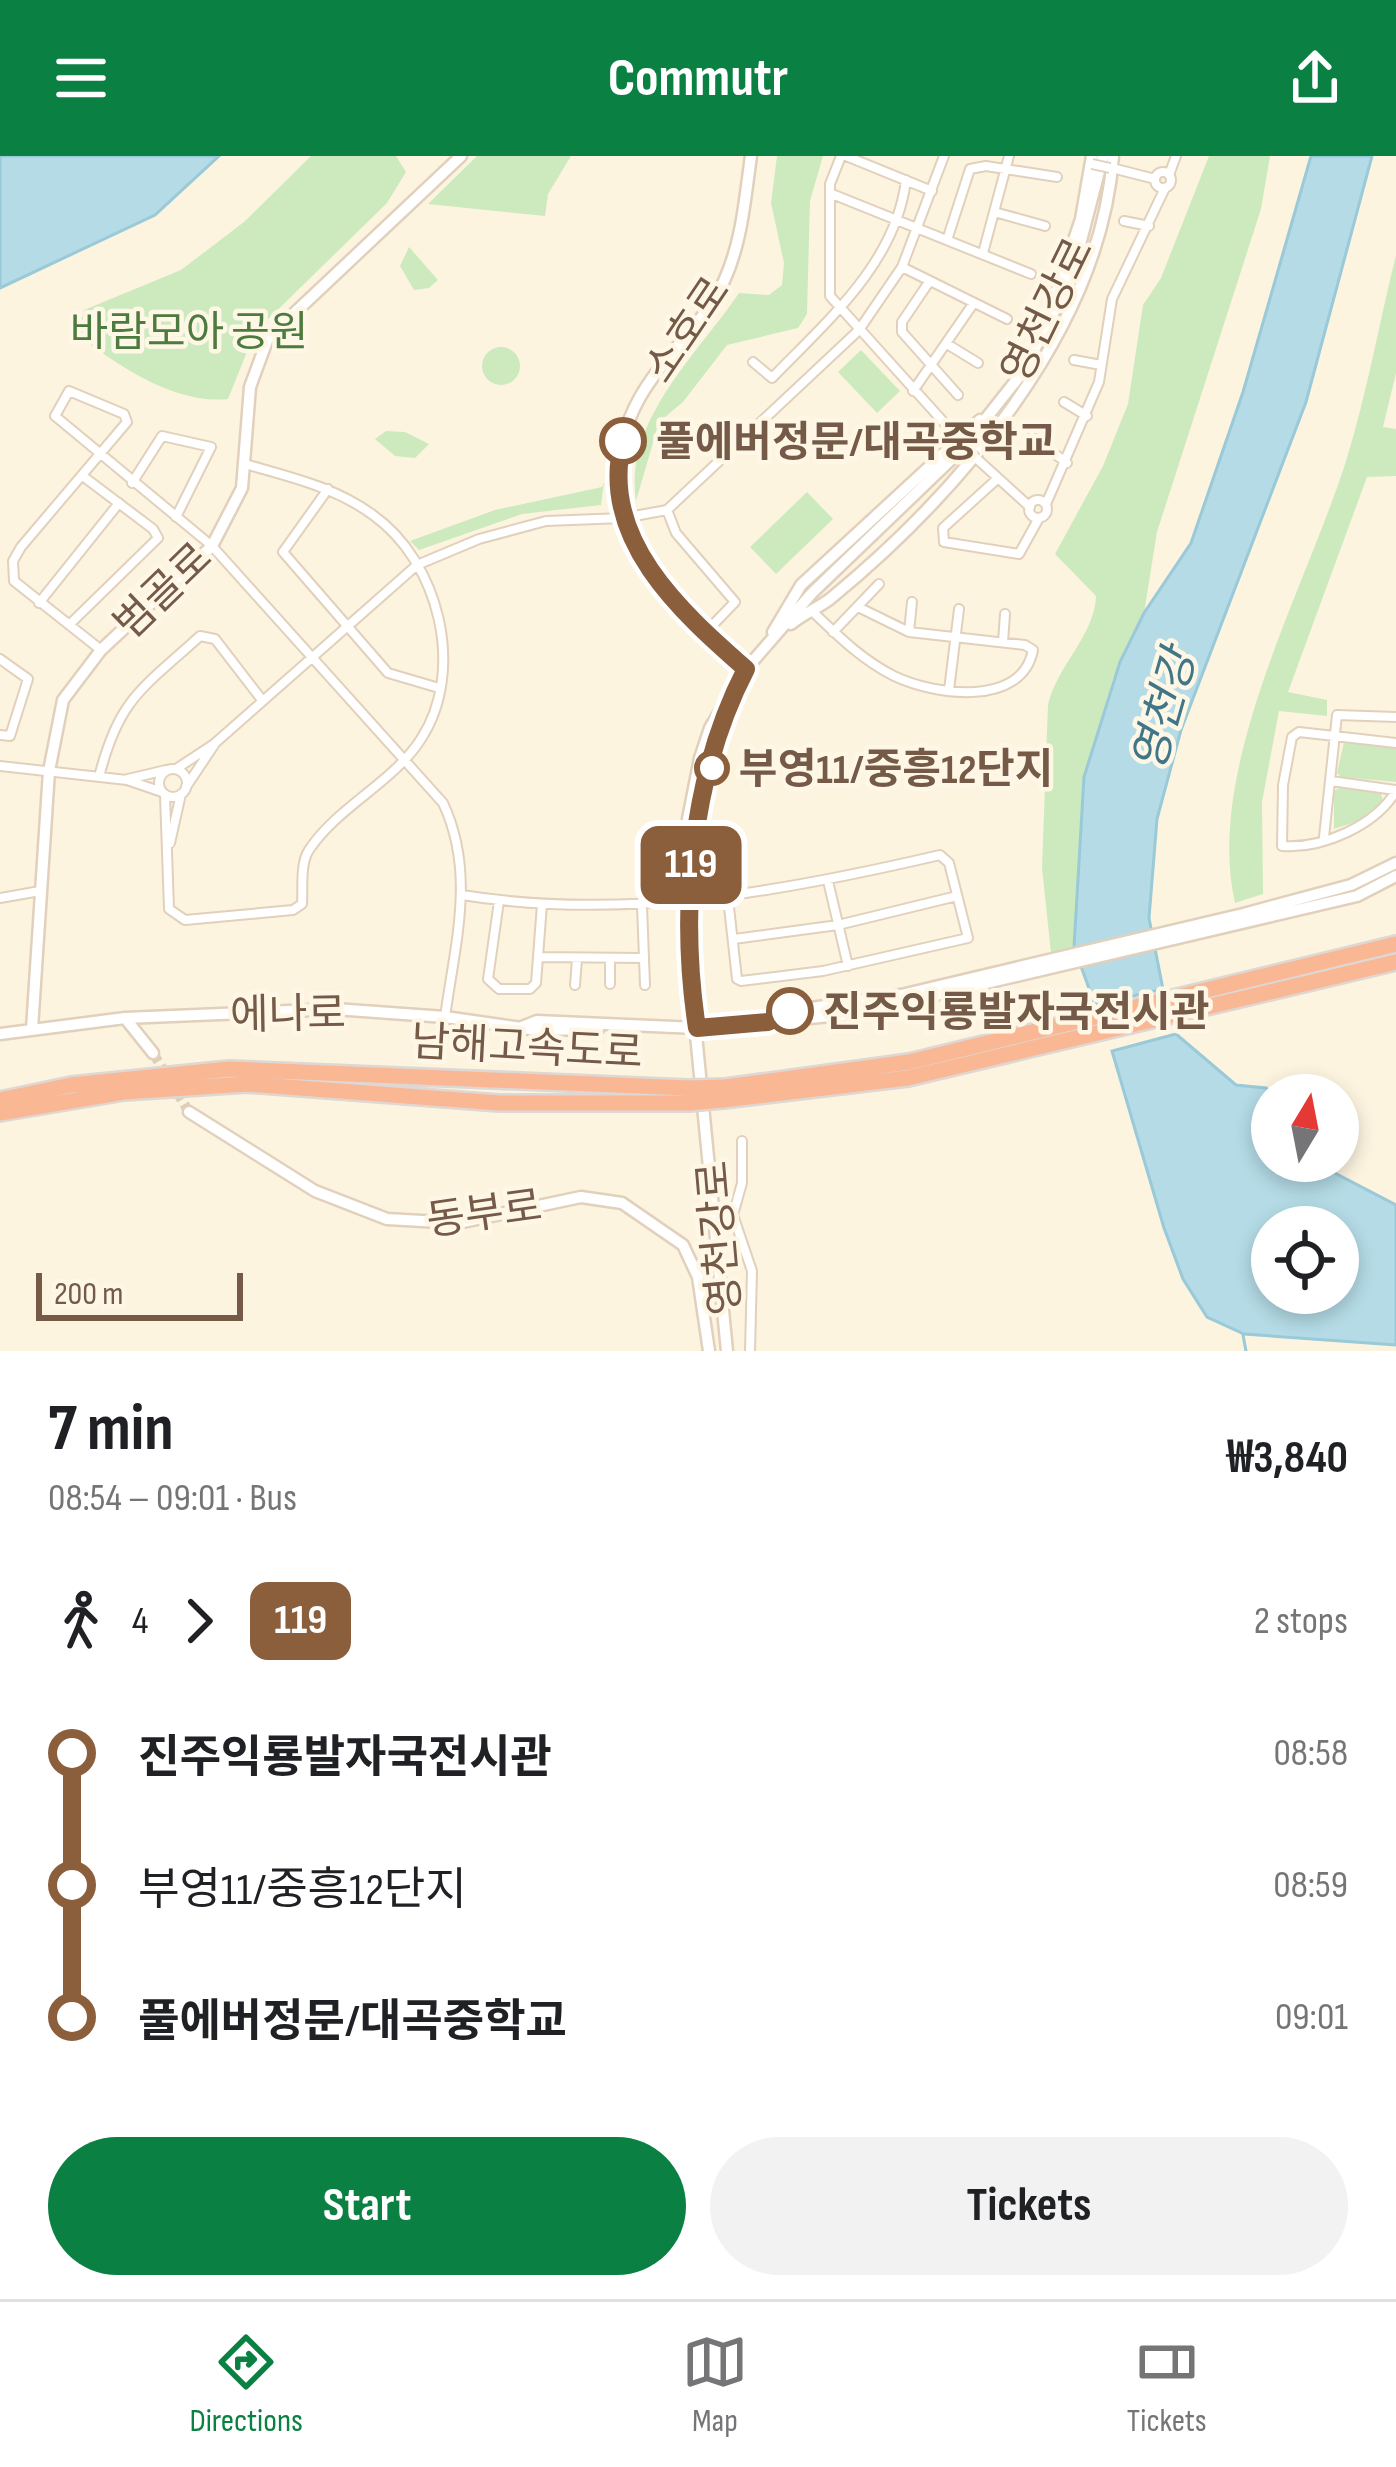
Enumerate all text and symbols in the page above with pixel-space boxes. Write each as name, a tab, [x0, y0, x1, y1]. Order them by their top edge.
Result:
icon: menu	[48, 45, 114, 111]
icon: share	[1282, 45, 1348, 111]
text: Commutr	[608, 46, 788, 111]
street label: 영천강로	[991, 230, 1105, 392]
street label: 소호로	[635, 268, 742, 393]
park label: 바람모아 공원	[70, 308, 308, 359]
place label: 풀에버정문/대곡중학교	[656, 418, 1056, 469]
marker: 풀에버정문/대곡중학교	[601, 419, 645, 463]
street label: 범골로	[104, 533, 223, 650]
water label: 영천강	[1122, 638, 1210, 778]
place label: 부영11/중흥12단지	[739, 745, 1054, 796]
marker: 부영11/중흥12단지	[696, 752, 728, 784]
line badge: 119	[622, 826, 760, 904]
text: 119	[665, 839, 717, 890]
place label: 진주익룡발자국전시관	[823, 988, 1209, 1039]
street label: 에나로	[230, 989, 346, 1042]
marker: 진주익룡발자국전시관	[768, 989, 812, 1033]
street label: 남해고속도로	[410, 1017, 644, 1080]
north arrow	[1251, 1074, 1359, 1182]
map controls	[1251, 1074, 1359, 1314]
street label: 영천강로	[688, 1159, 753, 1317]
street label: 동부로	[423, 1181, 545, 1248]
button: locate	[1251, 1206, 1359, 1314]
scale bar	[36, 1267, 243, 1320]
text: 200 m	[54, 1274, 123, 1314]
text: 7 min	[48, 1390, 174, 1469]
text: ₩3,840	[1227, 1431, 1348, 1486]
text: 08:54 – 09:01 · Bus	[48, 1475, 297, 1522]
icon: walk	[48, 1588, 114, 1654]
icon: forward	[166, 1588, 232, 1654]
text: 119	[274, 1595, 327, 1646]
text: 4	[132, 1598, 148, 1645]
text: 2 stops	[1254, 1598, 1348, 1645]
text: 08:58	[1273, 1730, 1348, 1777]
text: 진주익룡발자국전시관	[138, 1731, 552, 1786]
text: 08:59	[1273, 1862, 1348, 1909]
text: 부영11/중흥12단지	[138, 1863, 467, 1918]
text: 09:01	[1275, 1994, 1348, 2041]
text: 풀에버정문/대곡중학교	[138, 1995, 567, 2050]
button: Start	[48, 2137, 686, 2275]
button: Tickets	[710, 2137, 1348, 2275]
tab: Directions	[189, 2329, 303, 2441]
tab: Map	[682, 2329, 748, 2441]
tab: Tickets	[1127, 2329, 1207, 2441]

